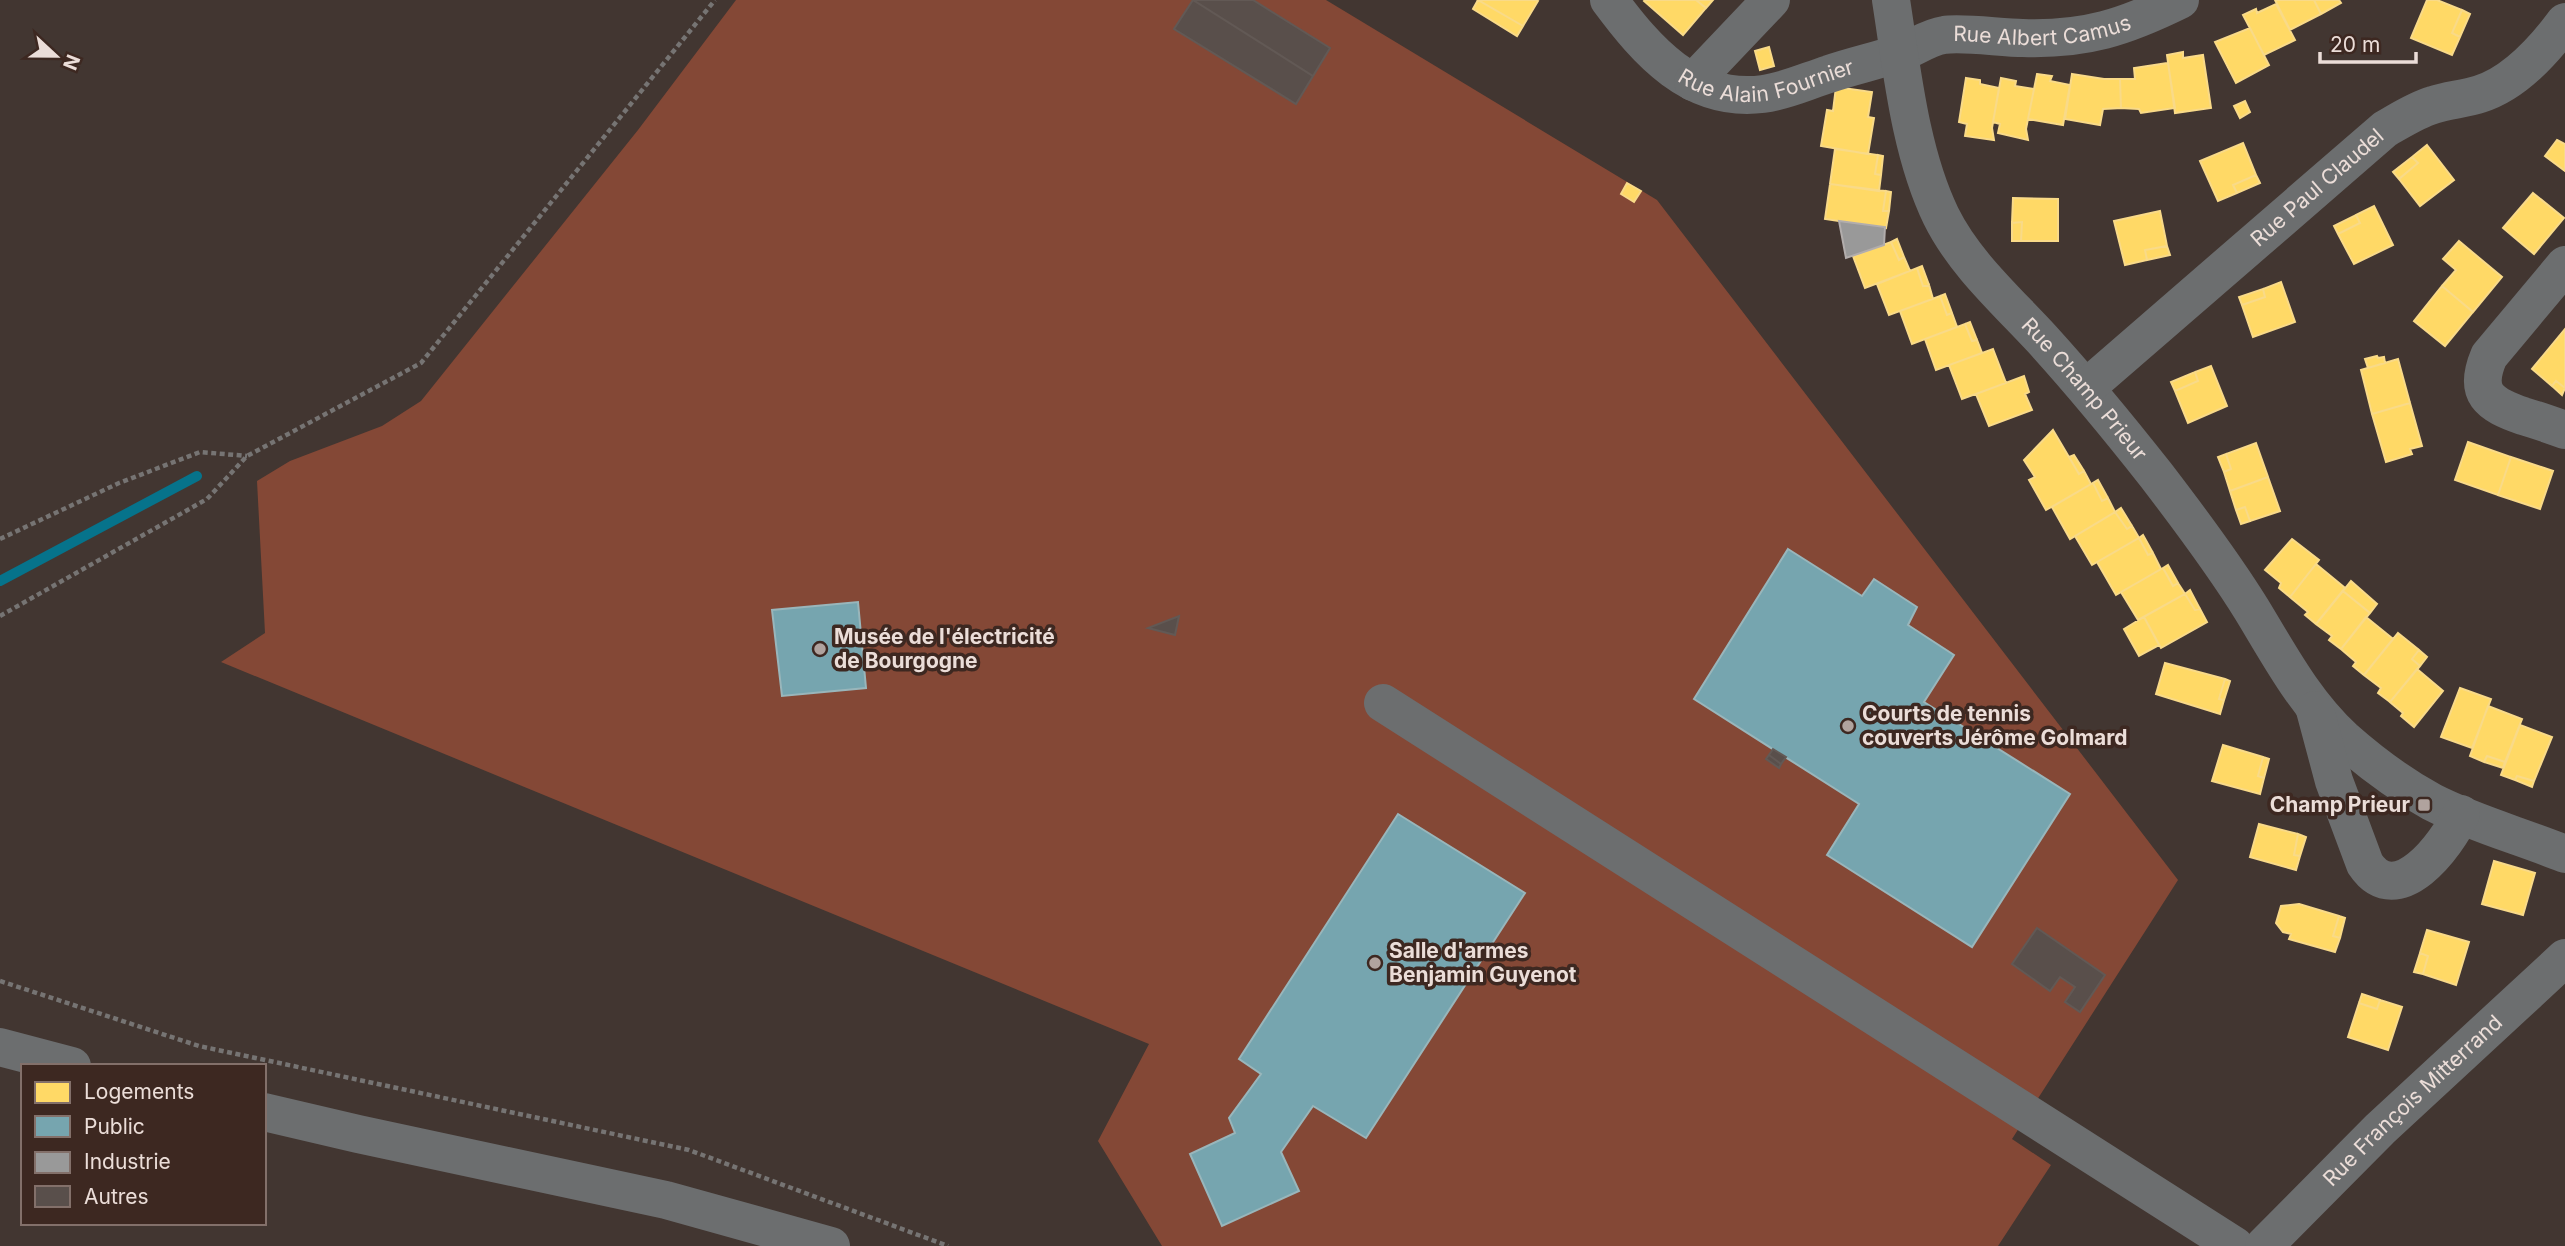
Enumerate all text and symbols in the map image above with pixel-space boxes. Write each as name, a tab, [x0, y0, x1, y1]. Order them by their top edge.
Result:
street label: Rue Albert Camus	[1953, 10, 2134, 50]
north arrow	[21, 21, 91, 91]
scale bar	[2320, 21, 2416, 65]
text: 20 m	[2330, 32, 2380, 57]
text: N	[58, 51, 85, 73]
street label: Rue Alain Fournier	[1674, 54, 1856, 107]
street label: Rue Paul Claudel	[2245, 123, 2388, 252]
street label: Rue Champ Prieur	[2017, 312, 2153, 465]
place label: Musée de l'électricité de Bourgogne	[834, 624, 1055, 673]
marker: Musée de l'électricité de Bourgogne	[812, 641, 828, 657]
place label: Courts de tennis couverts Jérôme Golmard	[1862, 701, 2128, 750]
marker: Courts de tennis couverts Jérôme Golmard	[1840, 718, 1856, 734]
place label: Champ Prieur	[2270, 792, 2410, 817]
marker: Champ Prieur	[2416, 797, 2432, 813]
place label: Salle d'armes Benjamin Guyenot	[1389, 938, 1577, 987]
marker: Salle d'armes Benjamin Guyenot	[1367, 955, 1383, 971]
street label: Rue François Mitterrand	[2318, 1010, 2507, 1191]
legend	[21, 1064, 266, 1225]
text: Logements	[84, 1079, 194, 1104]
text: Public	[84, 1114, 145, 1139]
text: Industrie	[84, 1149, 171, 1174]
text: Autres	[84, 1184, 149, 1209]

